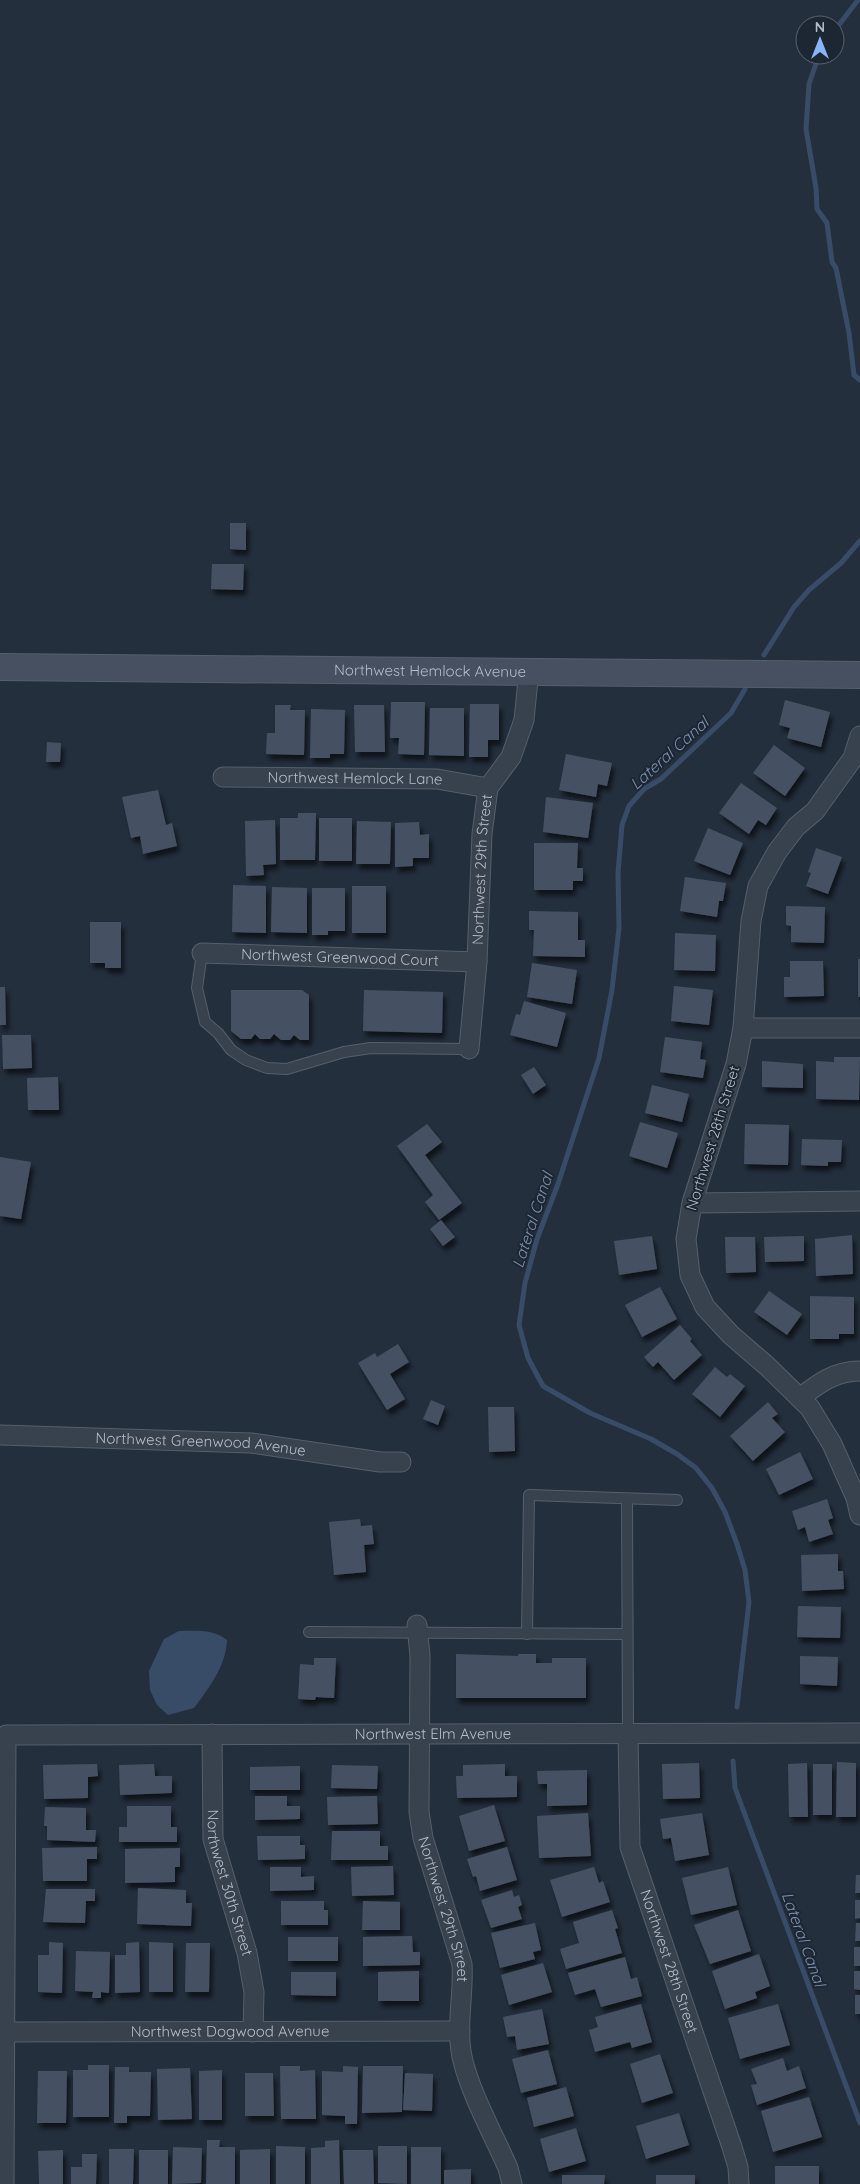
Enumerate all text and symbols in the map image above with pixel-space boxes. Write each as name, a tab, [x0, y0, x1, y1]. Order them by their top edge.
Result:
north arrow	[795, 15, 845, 65]
text: N	[815, 18, 825, 36]
street label: Northwest Hemlock Avenue	[334, 660, 526, 681]
water label: Lateral Canal	[625, 711, 714, 794]
street label: Northwest Hemlock Lane	[267, 767, 444, 789]
street label: Northwest 29th Street	[468, 793, 496, 945]
street label: Northwest Greenwood Court	[241, 944, 439, 970]
street label: Northwest 28th Street	[681, 1063, 744, 1213]
water label: Lateral Canal	[507, 1168, 558, 1270]
street label: Northwest Greenwood Avenue	[95, 1428, 307, 1460]
street label: Northwest Elm Avenue	[355, 1724, 511, 1743]
street label: Northwest 30th Street	[204, 1809, 257, 1958]
street label: Northwest 29th Street	[414, 1834, 472, 1982]
street label: Northwest 28th Street	[636, 1887, 703, 2036]
water label: Lateral Canal	[778, 1889, 831, 1991]
street label: Northwest Dogwood Avenue	[131, 2021, 329, 2041]

